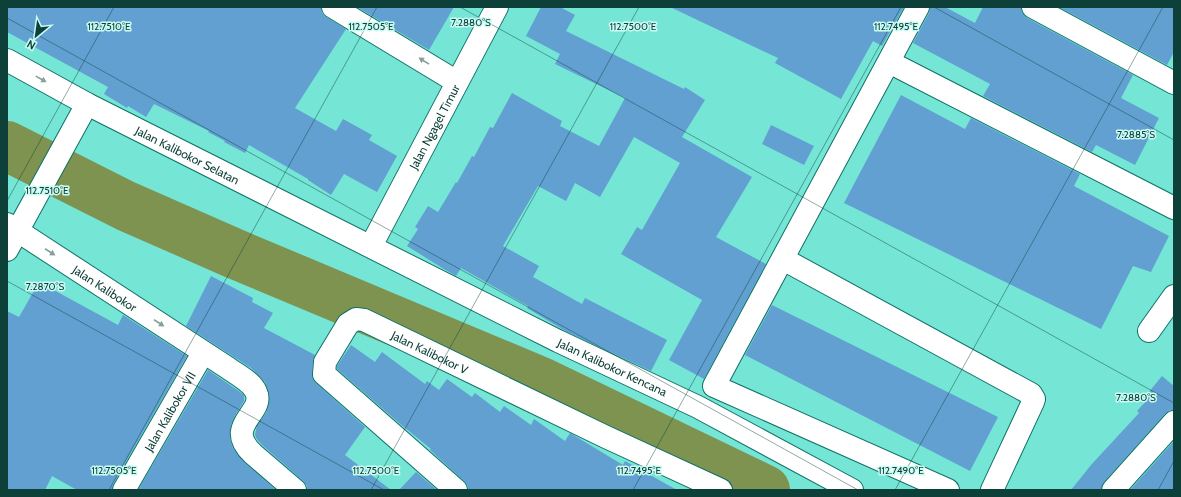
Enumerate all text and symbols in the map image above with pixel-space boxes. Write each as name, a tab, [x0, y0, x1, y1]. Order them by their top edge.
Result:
north arrow	[16, 16, 56, 56]
text: 7.2880°S	[451, 16, 491, 29]
text: 112.7510°E	[88, 20, 131, 33]
text: 112.7505°E	[348, 20, 394, 33]
text: 112.7500°E	[610, 20, 657, 33]
text: 112.7495°E	[874, 20, 918, 33]
text: N	[24, 37, 38, 53]
one-way arrow	[418, 58, 429, 65]
one-way arrow	[35, 76, 47, 83]
street label: Jalan Ngagel Timur	[405, 81, 463, 173]
street label: Jalan Kalibokor Selatan	[132, 122, 242, 187]
text: 7.2885°S	[1117, 128, 1155, 141]
text: 112.7510°E	[26, 184, 69, 197]
one-way arrow	[45, 248, 56, 256]
street label: Jalan Kalibokor	[69, 261, 140, 314]
text: 7.2870°S	[26, 280, 64, 293]
one-way arrow	[154, 319, 164, 327]
street label: Jalan Kalibokor V	[388, 327, 471, 377]
street label: Jalan Kalibokor Kencana	[555, 334, 670, 399]
street label: Jalan Kalibokor VII	[140, 369, 198, 455]
text: 7.2880°S	[1116, 391, 1156, 404]
text: 112.7505°E	[91, 464, 137, 477]
text: 112.7500°E	[353, 464, 400, 477]
text: 112.7495°E	[617, 464, 661, 477]
text: 112.7490°E	[878, 464, 924, 477]

